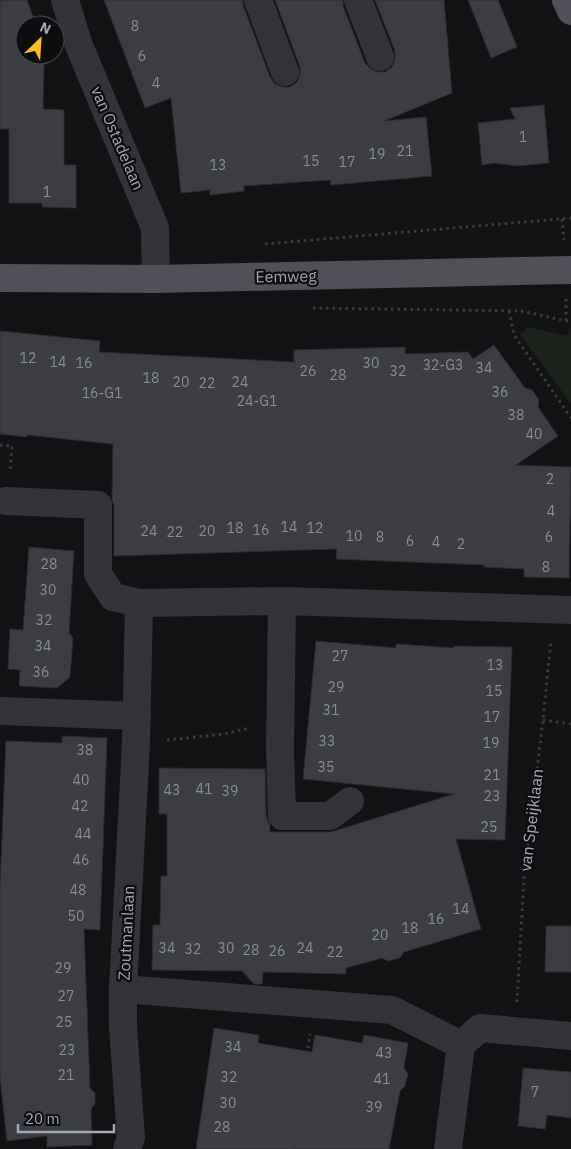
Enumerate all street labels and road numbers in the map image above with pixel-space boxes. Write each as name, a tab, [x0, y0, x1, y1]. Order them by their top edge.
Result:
street label: van Ostadelaan	[87, 83, 149, 193]
street label: Eemweg	[255, 265, 317, 287]
street label: van Speijklaan	[515, 767, 547, 873]
street label: Zoutmanlaan	[114, 885, 138, 981]

